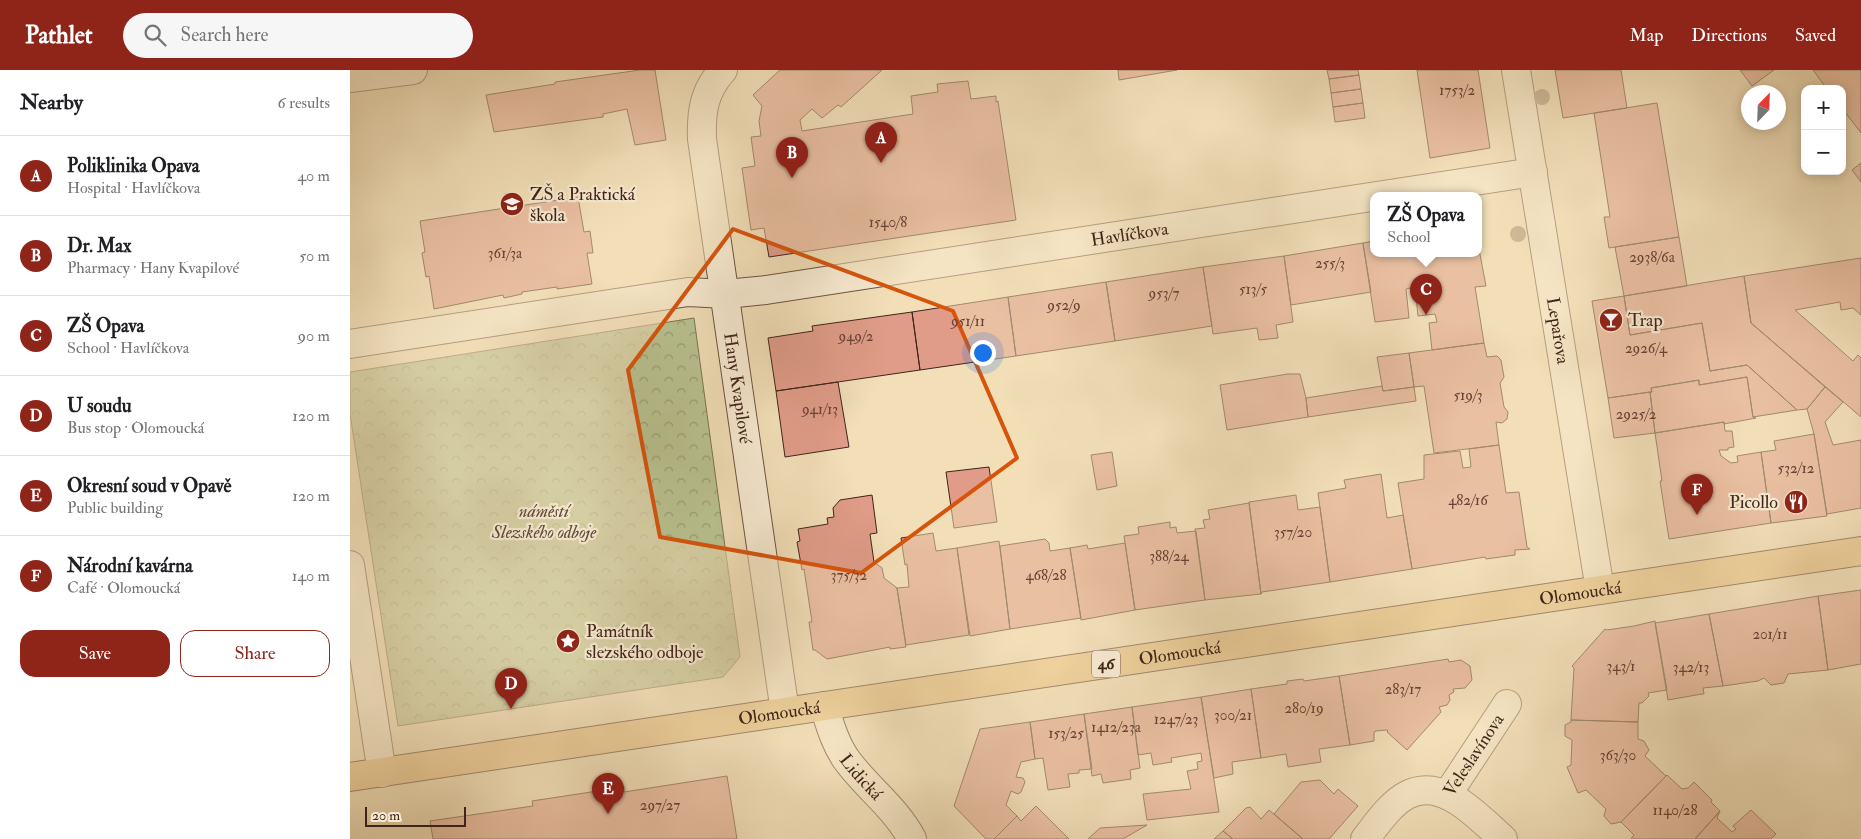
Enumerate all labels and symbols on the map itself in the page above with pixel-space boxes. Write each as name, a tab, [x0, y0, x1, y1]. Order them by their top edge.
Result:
house number: 1753/2	[1439, 81, 1475, 100]
north arrow	[1741, 85, 1786, 130]
pin: A	[865, 122, 897, 163]
pin: B	[776, 137, 808, 178]
place label: ZŠ a Praktická škola	[530, 182, 636, 227]
school or university icon: ZŠ a Praktická škola	[499, 191, 525, 217]
house number: 1540/8	[869, 213, 907, 232]
street label: Havlíčkova	[1089, 217, 1170, 251]
house number: 361/3a	[488, 244, 523, 263]
house number: 2938/6a	[1629, 248, 1676, 267]
house number: 255/3	[1315, 254, 1345, 273]
pin: C	[1410, 274, 1442, 315]
house number: 513/5	[1239, 280, 1267, 299]
house number: 953/7	[1148, 284, 1180, 303]
house number: 952/9	[1046, 296, 1081, 315]
street label: Lepařova	[1541, 296, 1575, 366]
bar icon: Trap	[1598, 307, 1624, 333]
place label: Trap	[1628, 309, 1663, 332]
house number: 951/11	[950, 312, 985, 331]
house number: 949/2	[838, 327, 874, 346]
street label: Hany Kvapilové	[719, 331, 758, 446]
house number: 2926/4	[1625, 339, 1668, 358]
your location	[970, 340, 996, 366]
house number: 519/3	[1453, 386, 1483, 405]
house number: 941/13	[801, 400, 838, 419]
house number: 2925/2	[1616, 405, 1657, 424]
house number: 532/12	[1778, 459, 1815, 478]
pin: F	[1681, 474, 1713, 515]
restaurant icon: Picollo	[1783, 489, 1809, 515]
house number: 482/16	[1448, 491, 1489, 510]
place label: Picollo	[1729, 491, 1778, 514]
park label: náměstí Slezského odboje	[491, 500, 597, 544]
house number: 357/20	[1274, 523, 1312, 542]
house number: 388/24	[1149, 547, 1190, 566]
house number: 375/32	[831, 566, 868, 585]
house number: 468/28	[1025, 566, 1067, 585]
street label: Olomoucká	[1538, 575, 1624, 610]
place label: Památník slezského odboje	[586, 620, 704, 664]
house number: 201/11	[1752, 625, 1788, 644]
place icon: Památník slezského odboje	[555, 628, 581, 654]
street label: Olomoucká	[1137, 635, 1223, 670]
road number: 46	[1092, 650, 1120, 678]
house number: 343/1	[1607, 657, 1635, 676]
house number: 342/13	[1673, 658, 1709, 677]
pin: D	[495, 668, 527, 709]
house number: 283/17	[1385, 680, 1421, 699]
street label: Olomoucká	[737, 695, 822, 730]
house number: 280/19	[1284, 699, 1324, 718]
house number: 300/21	[1214, 706, 1252, 725]
street label: Veleslavínova	[1438, 709, 1509, 801]
house number: 1247/23	[1154, 710, 1198, 729]
house number: 1412/23a	[1091, 718, 1142, 737]
house number: 153/25	[1048, 724, 1084, 743]
house number: 363/30	[1600, 746, 1636, 765]
street label: Lidická	[834, 749, 888, 805]
pin: E	[592, 773, 624, 814]
house number: 297/27	[640, 796, 680, 815]
house number: 1140/28	[1652, 801, 1698, 820]
scale bar	[365, 804, 466, 827]

